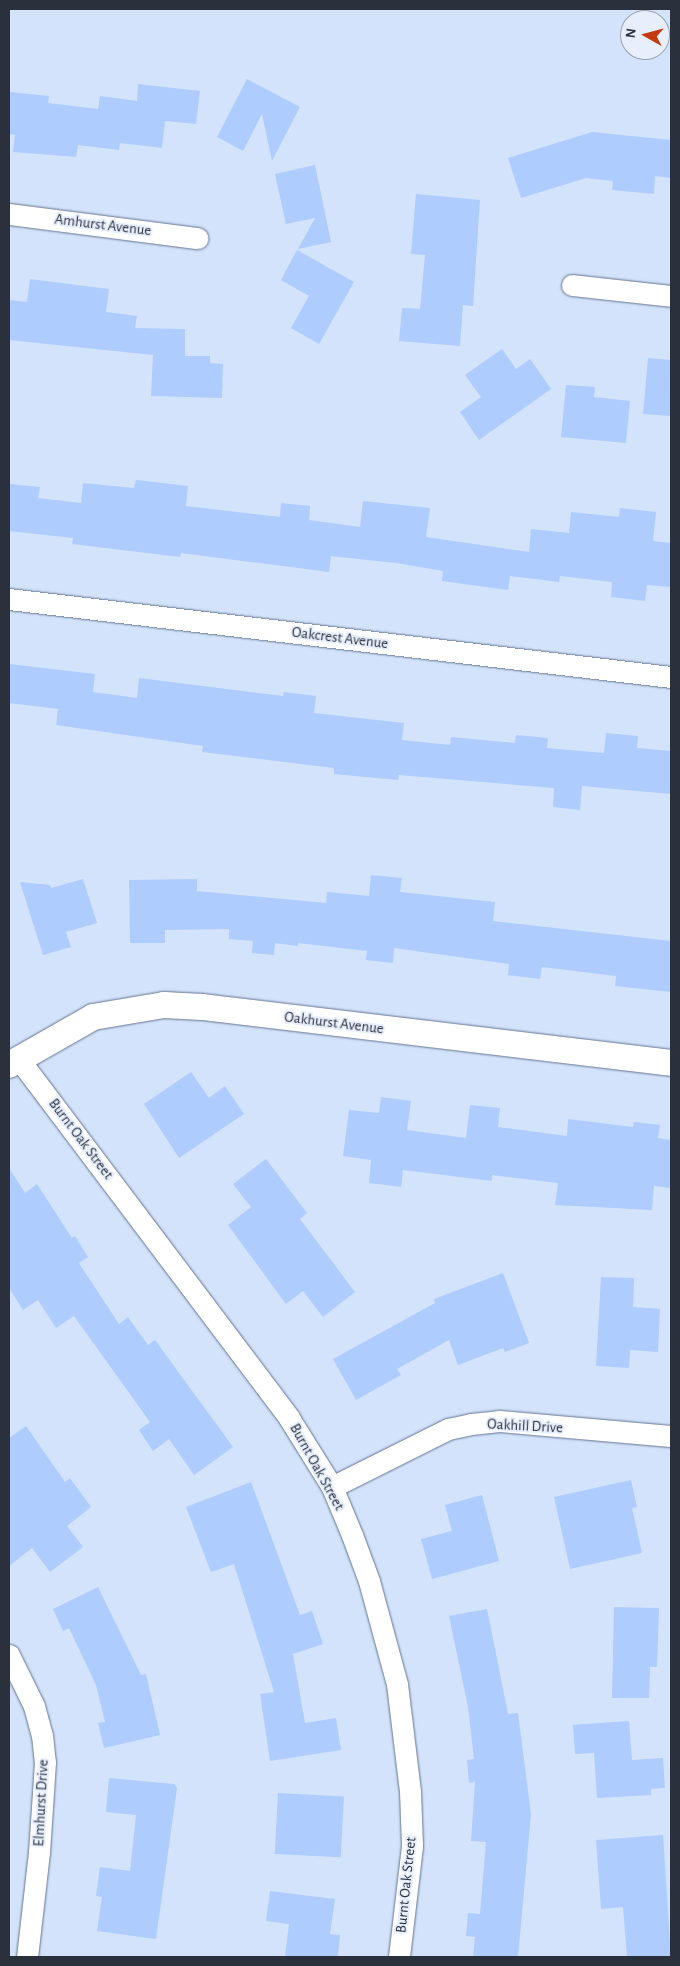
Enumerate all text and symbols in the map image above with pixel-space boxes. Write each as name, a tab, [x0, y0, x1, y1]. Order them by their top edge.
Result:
north arrow	[620, 10, 670, 60]
text: N	[624, 28, 639, 39]
street label: Amhurst Avenue	[54, 210, 152, 240]
street label: Oakcrest Avenue	[291, 623, 389, 653]
street label: Oakhurst Avenue	[283, 1008, 385, 1038]
street label: Burnt Oak Street	[45, 1095, 117, 1183]
street label: Oakhill Drive	[487, 1415, 563, 1437]
street label: Burnt Oak Street	[286, 1420, 348, 1514]
street label: Elmhurst Drive	[30, 1759, 52, 1847]
street label: Burnt Oak Street	[392, 1836, 420, 1934]

